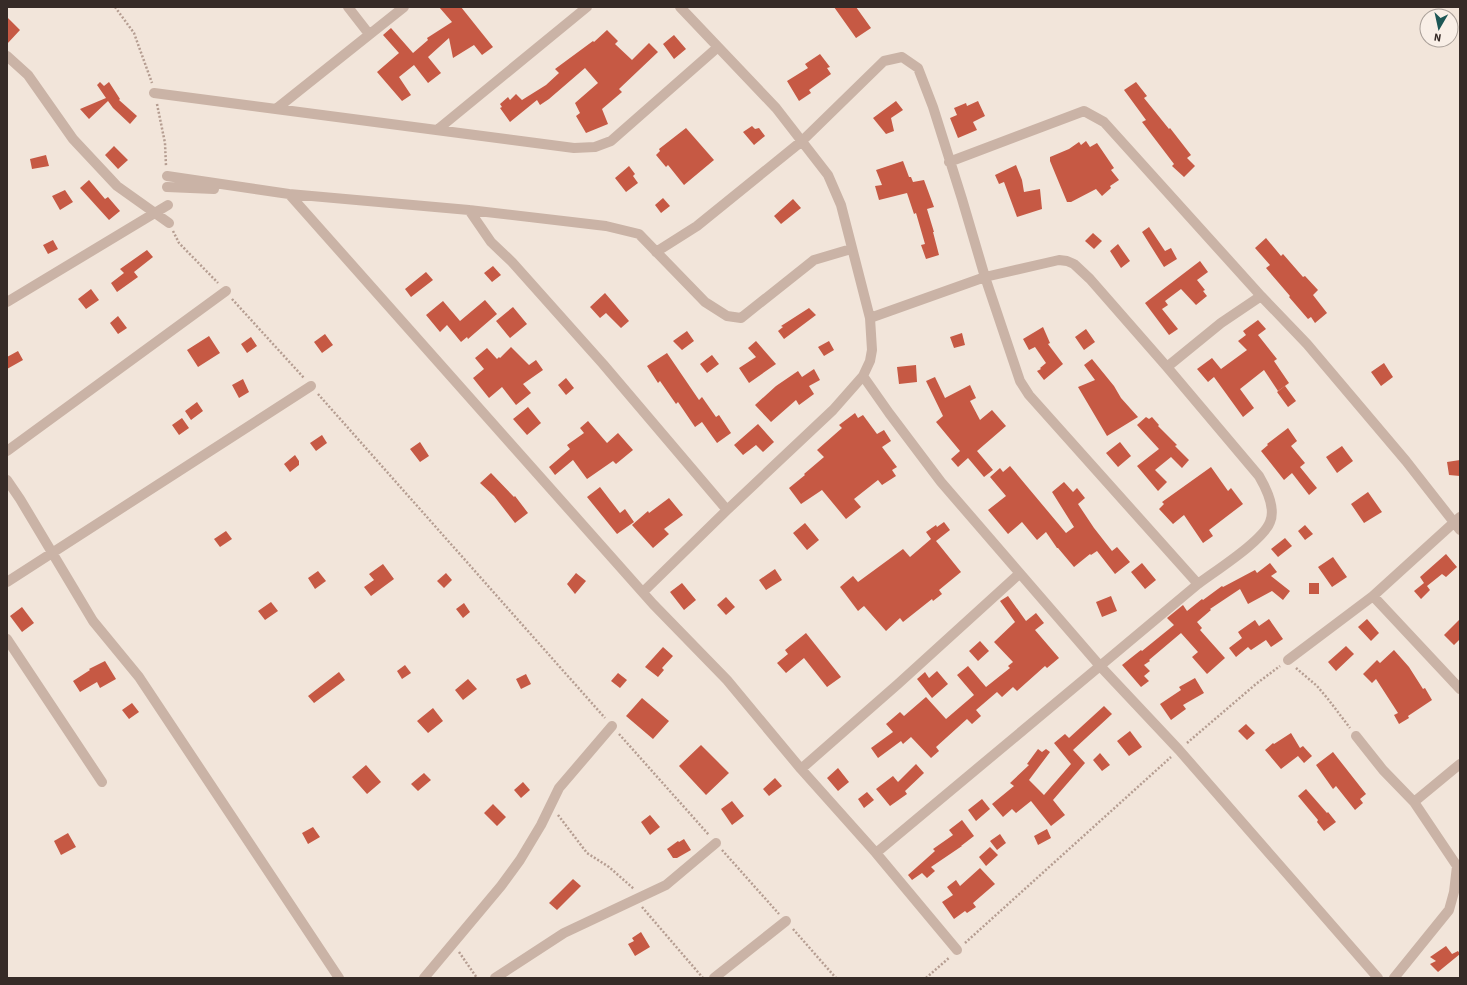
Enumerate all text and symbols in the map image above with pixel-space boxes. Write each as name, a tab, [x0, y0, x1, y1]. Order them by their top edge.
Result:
north arrow	[1419, 8, 1459, 48]
text: N	[1433, 29, 1442, 45]

